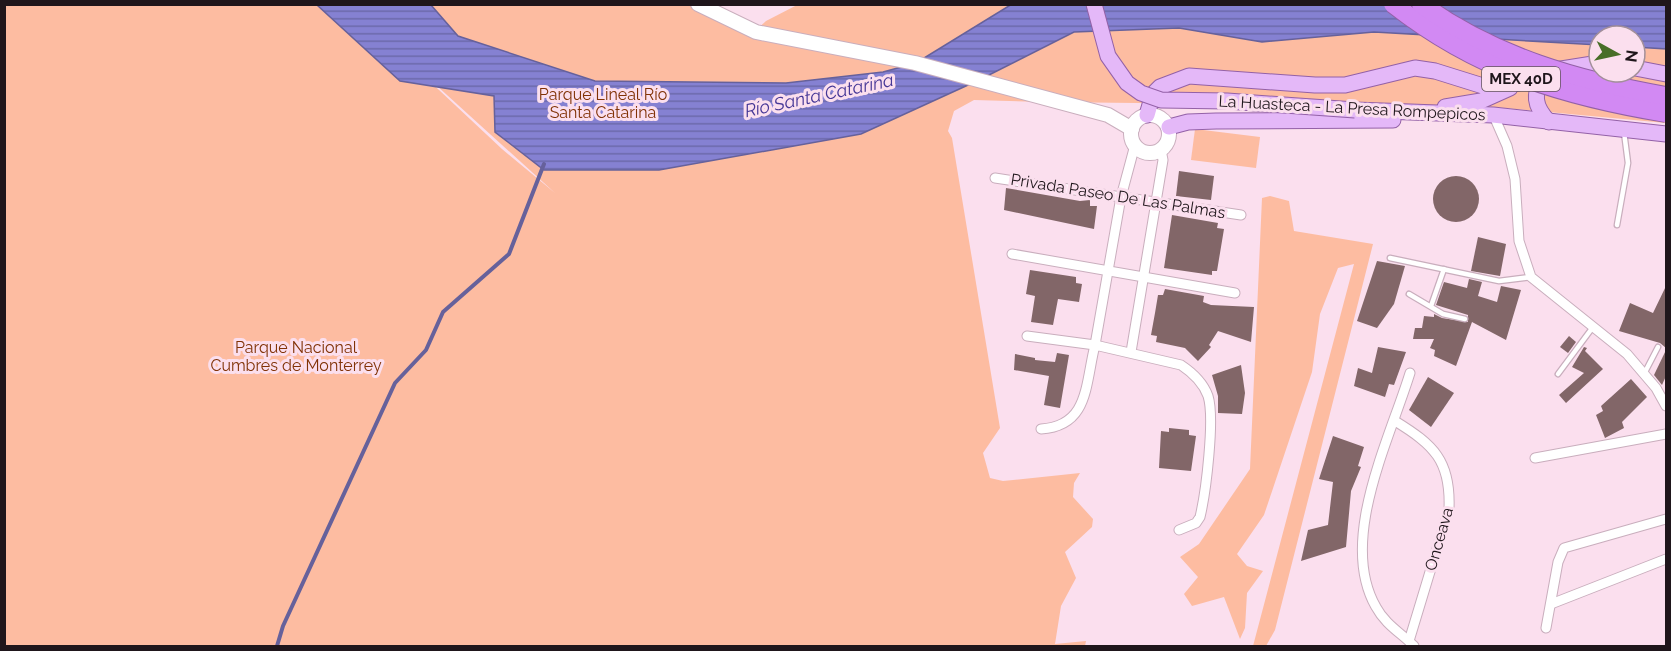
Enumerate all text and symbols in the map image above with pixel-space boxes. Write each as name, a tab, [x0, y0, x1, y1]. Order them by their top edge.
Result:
north arrow	[1587, 24, 1647, 84]
text: N	[1621, 49, 1642, 63]
road number: MEX 40D	[1482, 67, 1560, 91]
water label: Río Santa Catarina	[743, 69, 896, 121]
park label: Parque Lineal Río Santa Catarina	[539, 85, 667, 122]
street label: La Huasteca - La Presa Rompepicos	[1218, 92, 1486, 124]
street label: Privada Paseo De Las Palmas	[1009, 170, 1227, 222]
park label: Parque Nacional Cumbres de Monterrey	[210, 338, 382, 375]
street label: Onceava	[1421, 505, 1457, 573]

